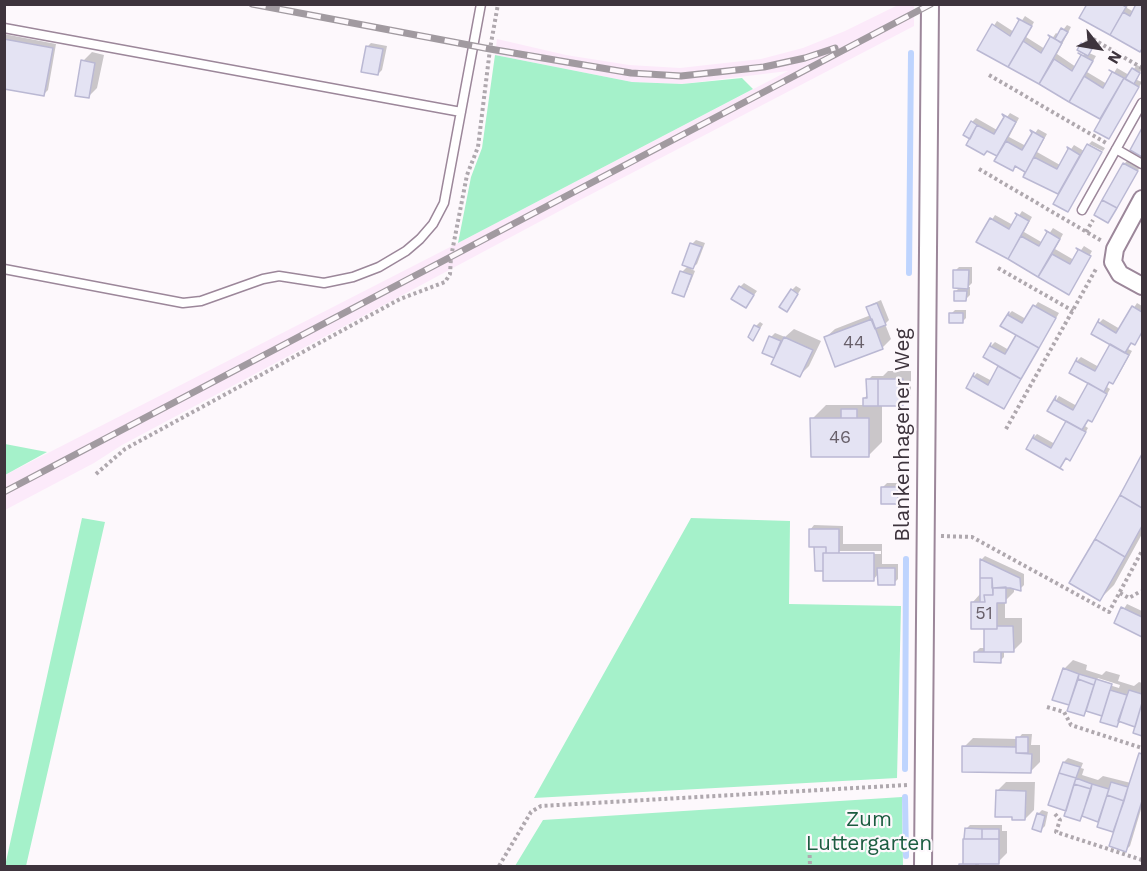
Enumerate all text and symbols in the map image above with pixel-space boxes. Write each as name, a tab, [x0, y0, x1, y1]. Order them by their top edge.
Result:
north arrow	[1069, 18, 1129, 78]
text: N	[1104, 48, 1126, 67]
street label: Blankenhagener Weg	[890, 328, 916, 542]
house number: 44	[843, 332, 865, 354]
house number: 46	[829, 427, 851, 449]
house number: 51	[975, 603, 993, 625]
park label: Zum Luttergarten	[806, 807, 932, 857]

